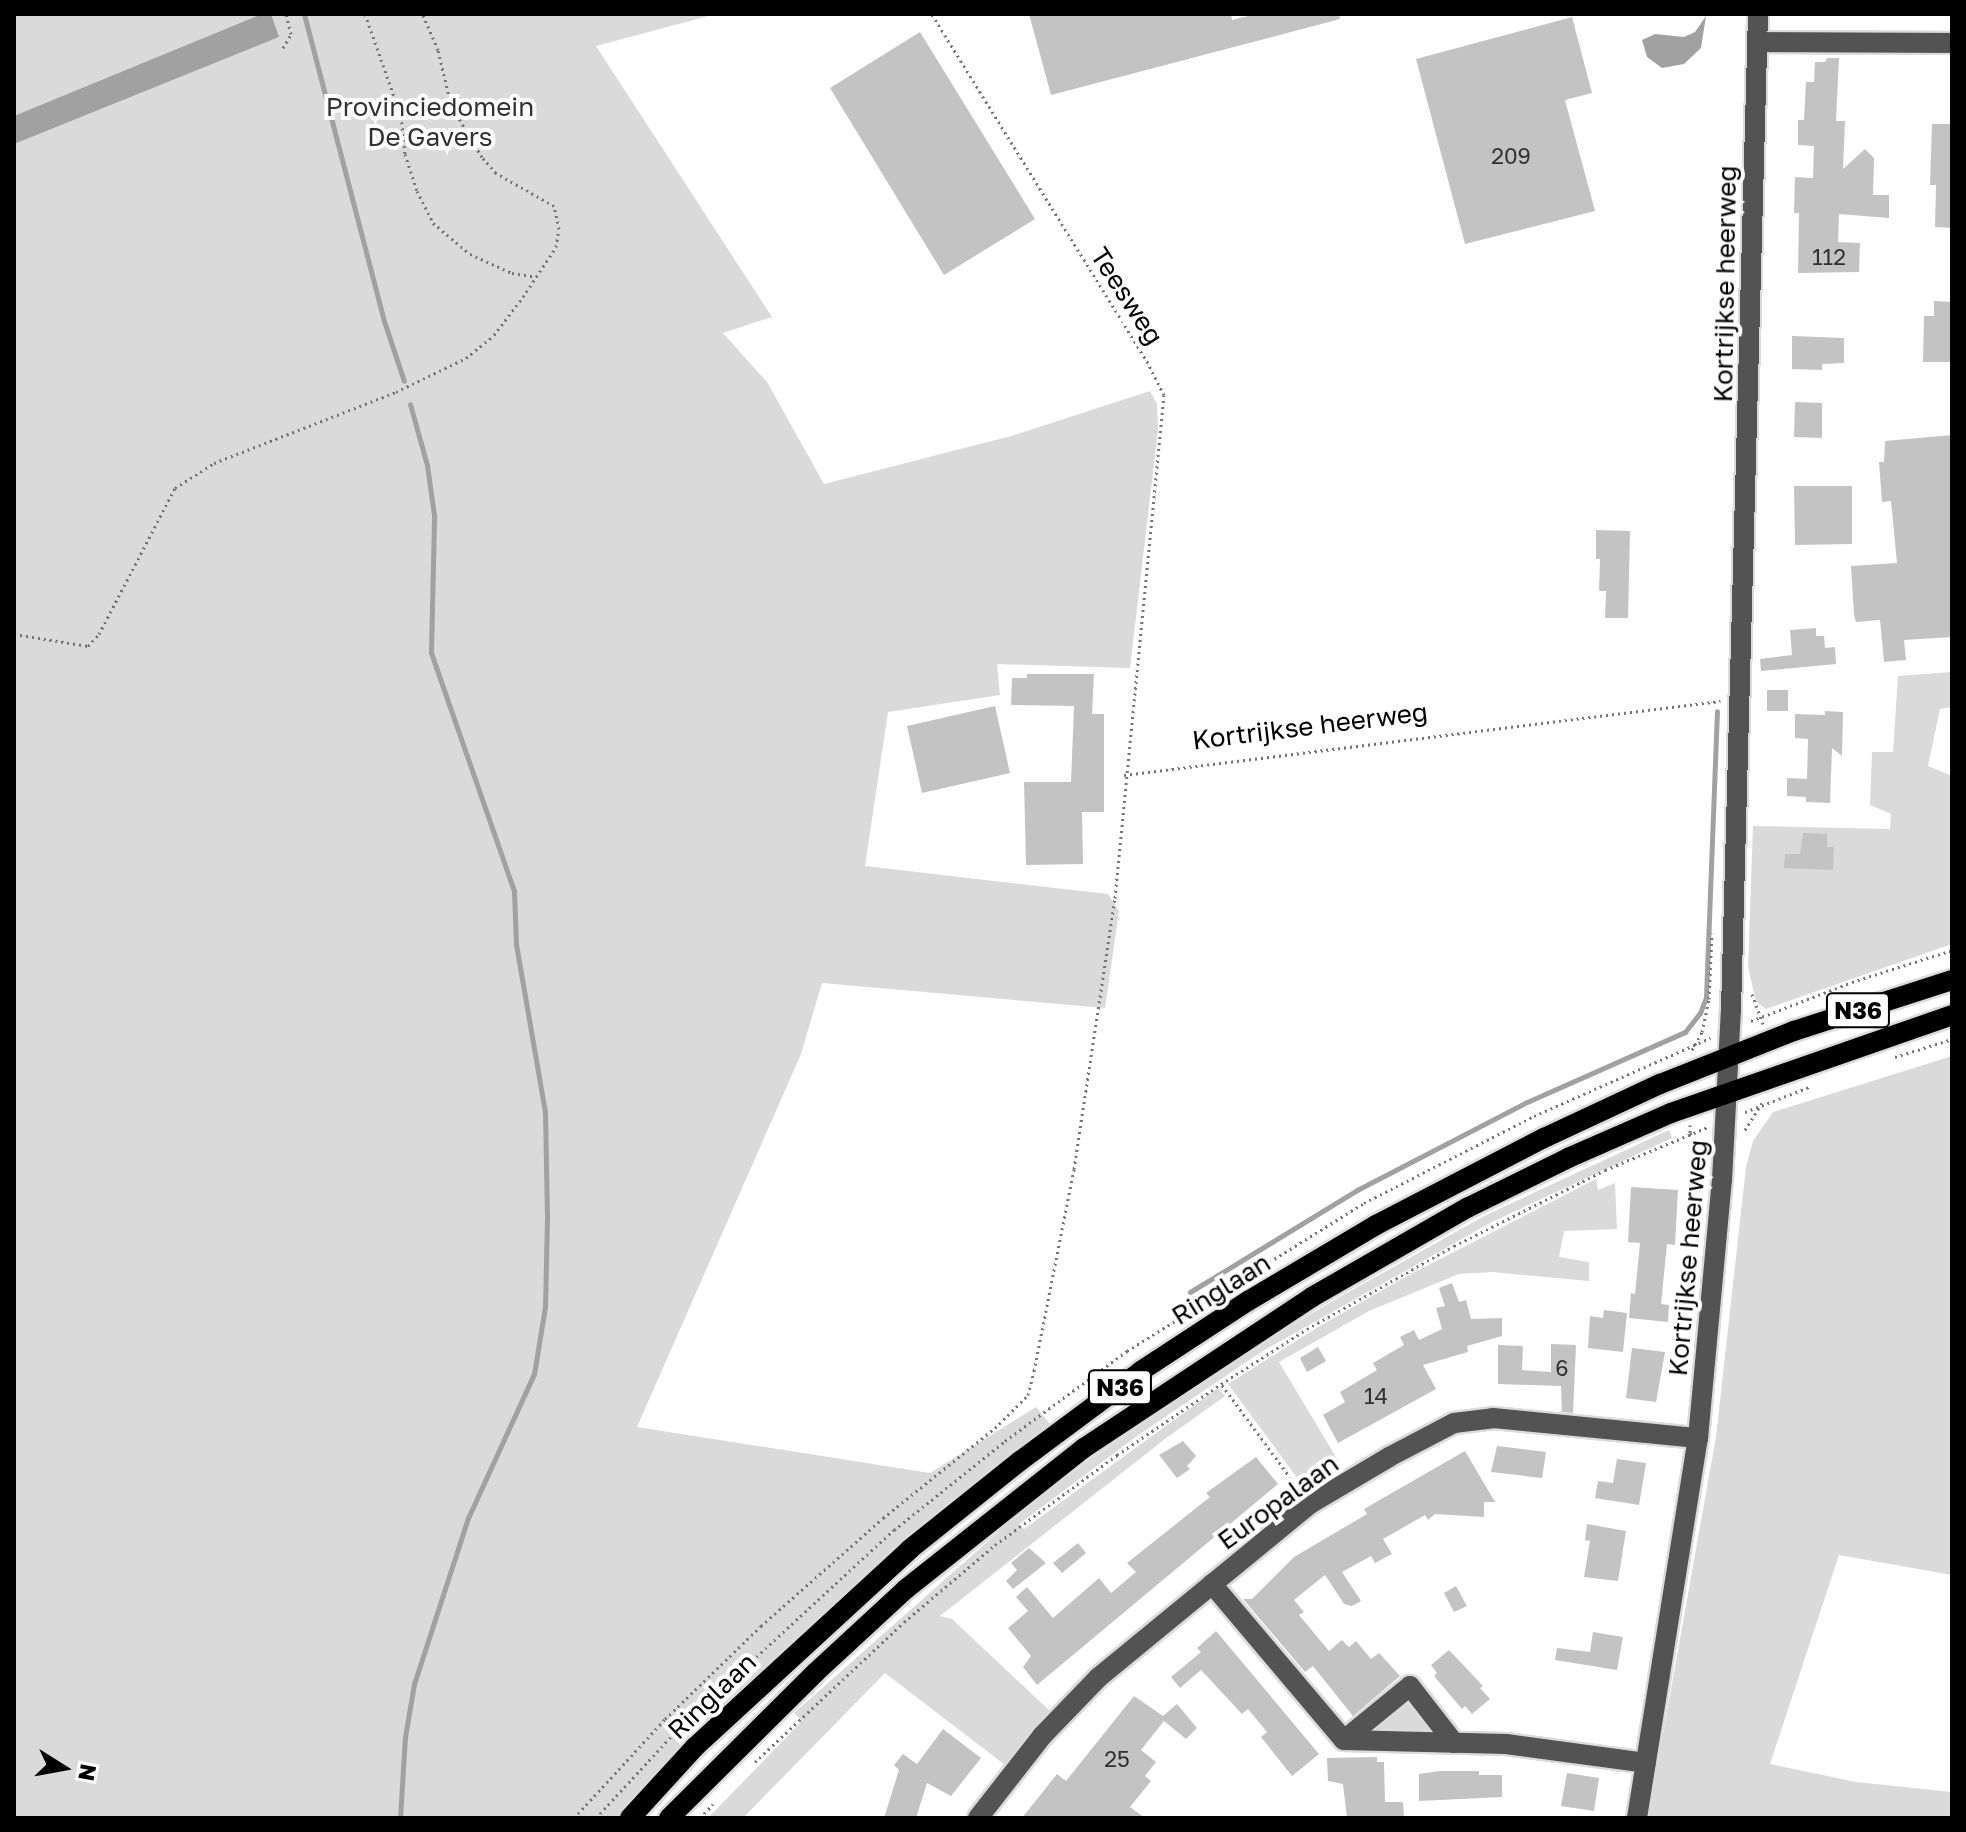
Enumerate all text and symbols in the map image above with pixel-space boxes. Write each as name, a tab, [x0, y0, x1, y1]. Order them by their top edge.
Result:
park label: Provinciedomein De Gavers	[326, 91, 534, 152]
house number: 209	[1491, 143, 1531, 169]
street label: Kortrijkse heerweg	[1707, 165, 1743, 403]
street label: Teesweg	[1084, 242, 1170, 350]
house number: 112	[1812, 244, 1846, 270]
street label: Kortrijkse heerweg	[1191, 696, 1429, 756]
road number: N36	[1824, 990, 1892, 1030]
street label: Kortrijkse heerweg	[1662, 1139, 1714, 1377]
street label: Ringlaan	[1166, 1247, 1276, 1331]
house number: 6	[1555, 1355, 1569, 1381]
road number: N36	[1086, 1367, 1154, 1407]
house number: 14	[1364, 1383, 1388, 1409]
street label: Europalaan	[1212, 1448, 1344, 1556]
street label: Ringlaan	[661, 1646, 763, 1746]
north arrow	[24, 1728, 104, 1808]
house number: 25	[1104, 1746, 1130, 1772]
text: N	[73, 1762, 103, 1783]

